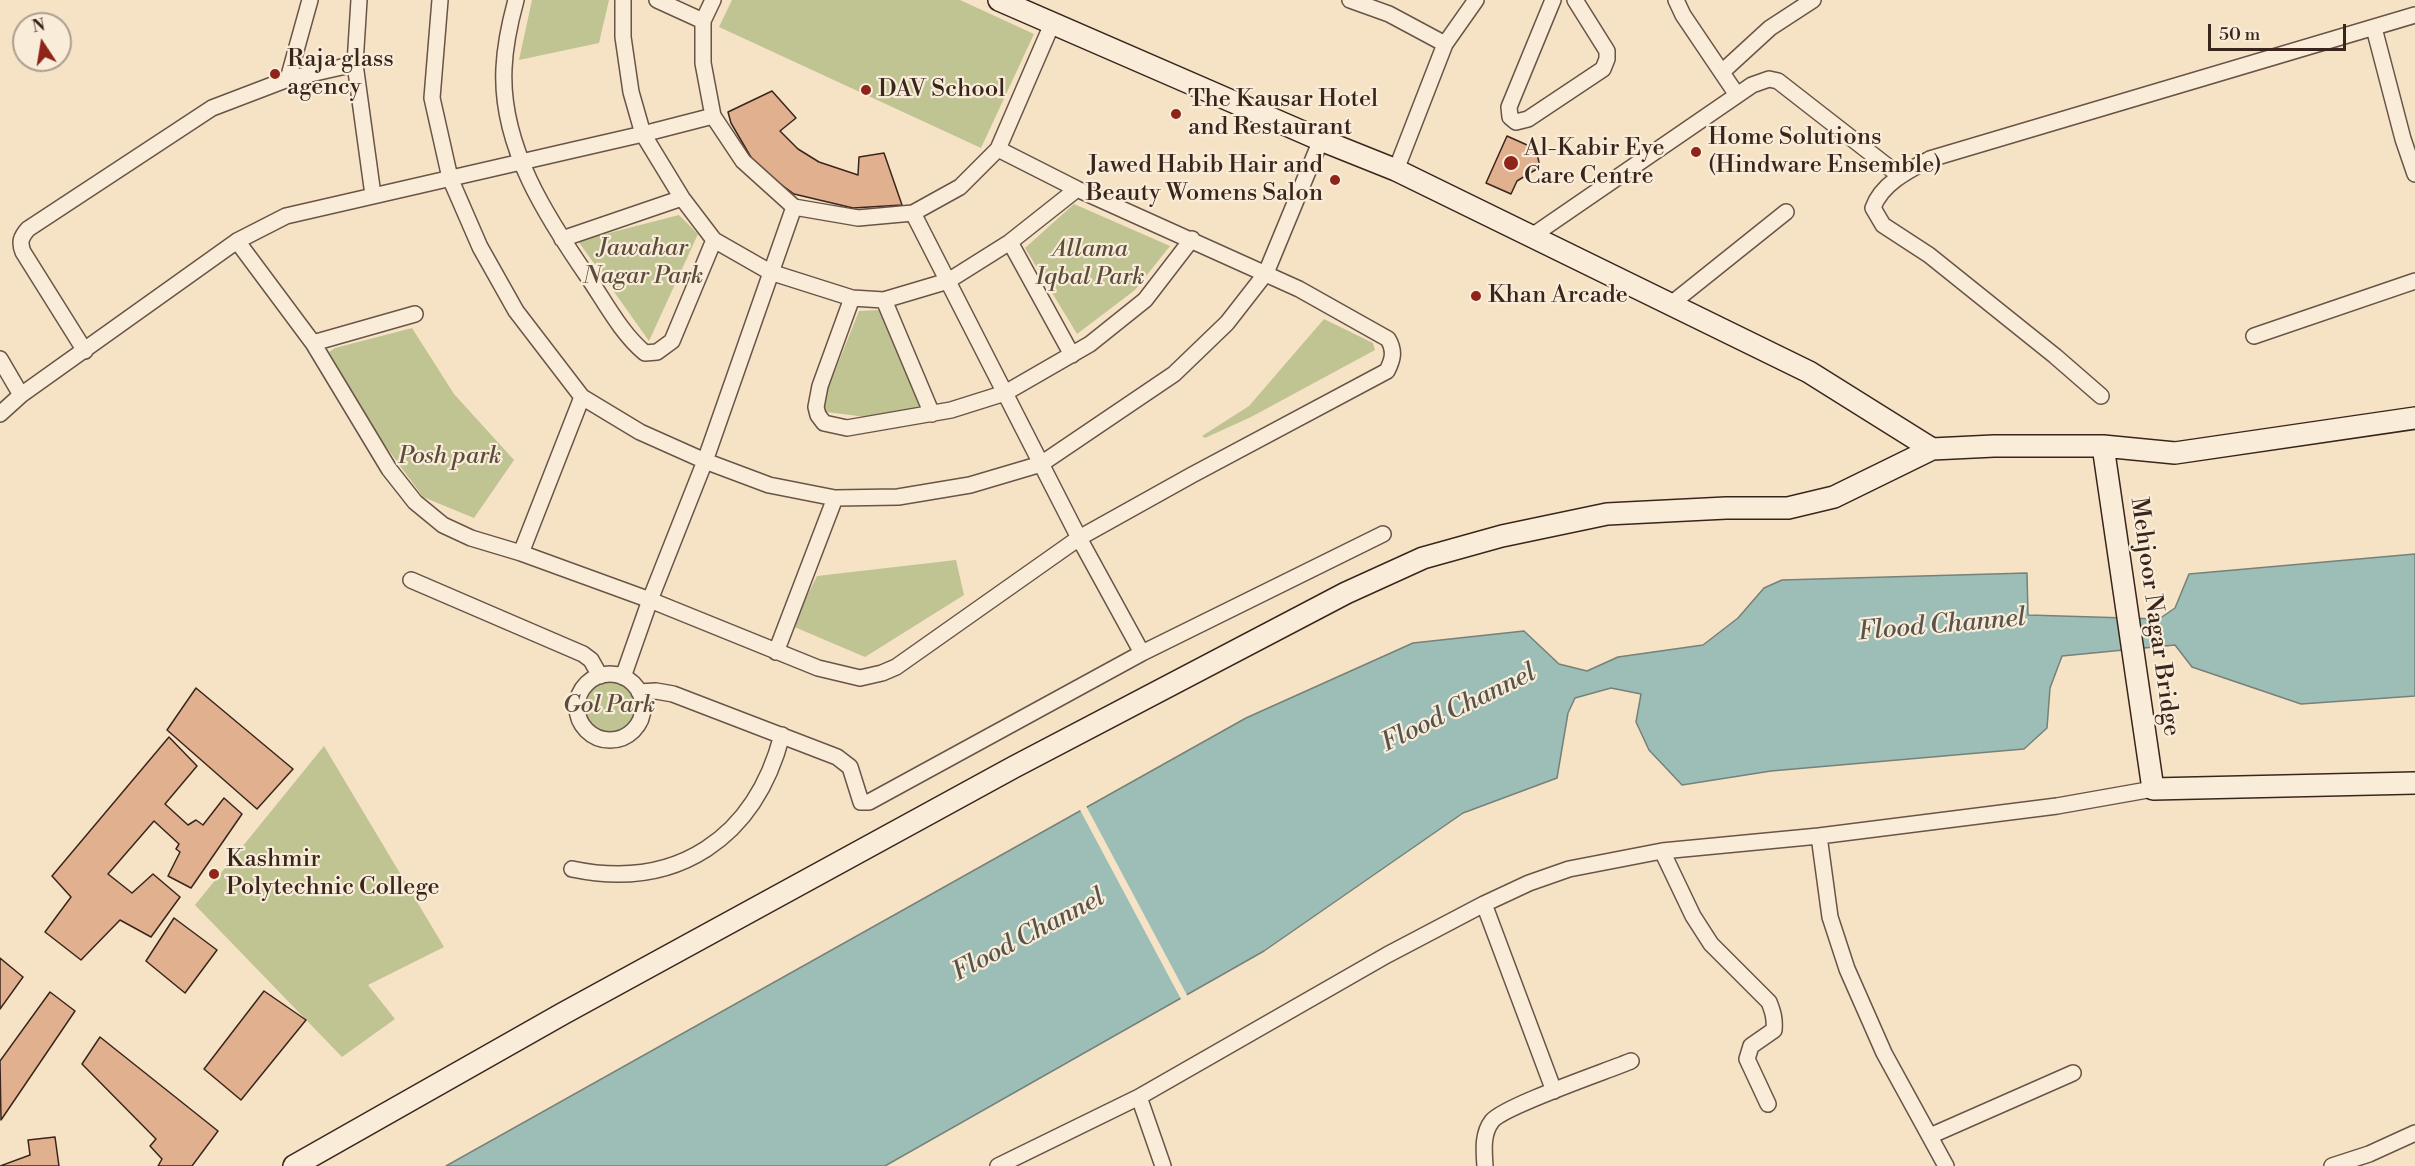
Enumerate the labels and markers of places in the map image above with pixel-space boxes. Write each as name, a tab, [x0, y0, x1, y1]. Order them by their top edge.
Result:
place label: Raja glass agency	[287, 46, 394, 102]
marker: Raja glass agency	[268, 67, 282, 81]
place label: DAV School	[878, 76, 1005, 104]
marker: DAV School	[859, 83, 873, 97]
place label: The Kausar Hotel and Restaurant	[1188, 86, 1378, 142]
marker: The Kausar Hotel and Restaurant	[1169, 107, 1183, 121]
place label: Home Solutions (Hindware Ensemble)	[1708, 124, 1942, 180]
place label: Al-Kabir Eye Care Centre	[1524, 135, 1665, 191]
marker: Home Solutions (Hindware Ensemble)	[1689, 145, 1703, 159]
place label: Jawed Habib Hair and Beauty Womens Salon	[1086, 152, 1323, 208]
marker: Al-Kabir Eye Care Centre	[1502, 154, 1520, 172]
marker: Jawed Habib Hair and Beauty Womens Salon	[1328, 173, 1342, 187]
place label: Khan Arcade	[1488, 282, 1628, 310]
marker: Khan Arcade	[1469, 289, 1483, 303]
place label: Kashmir Polytechnic College	[226, 846, 440, 902]
marker: Kashmir Polytechnic College	[207, 867, 221, 881]

